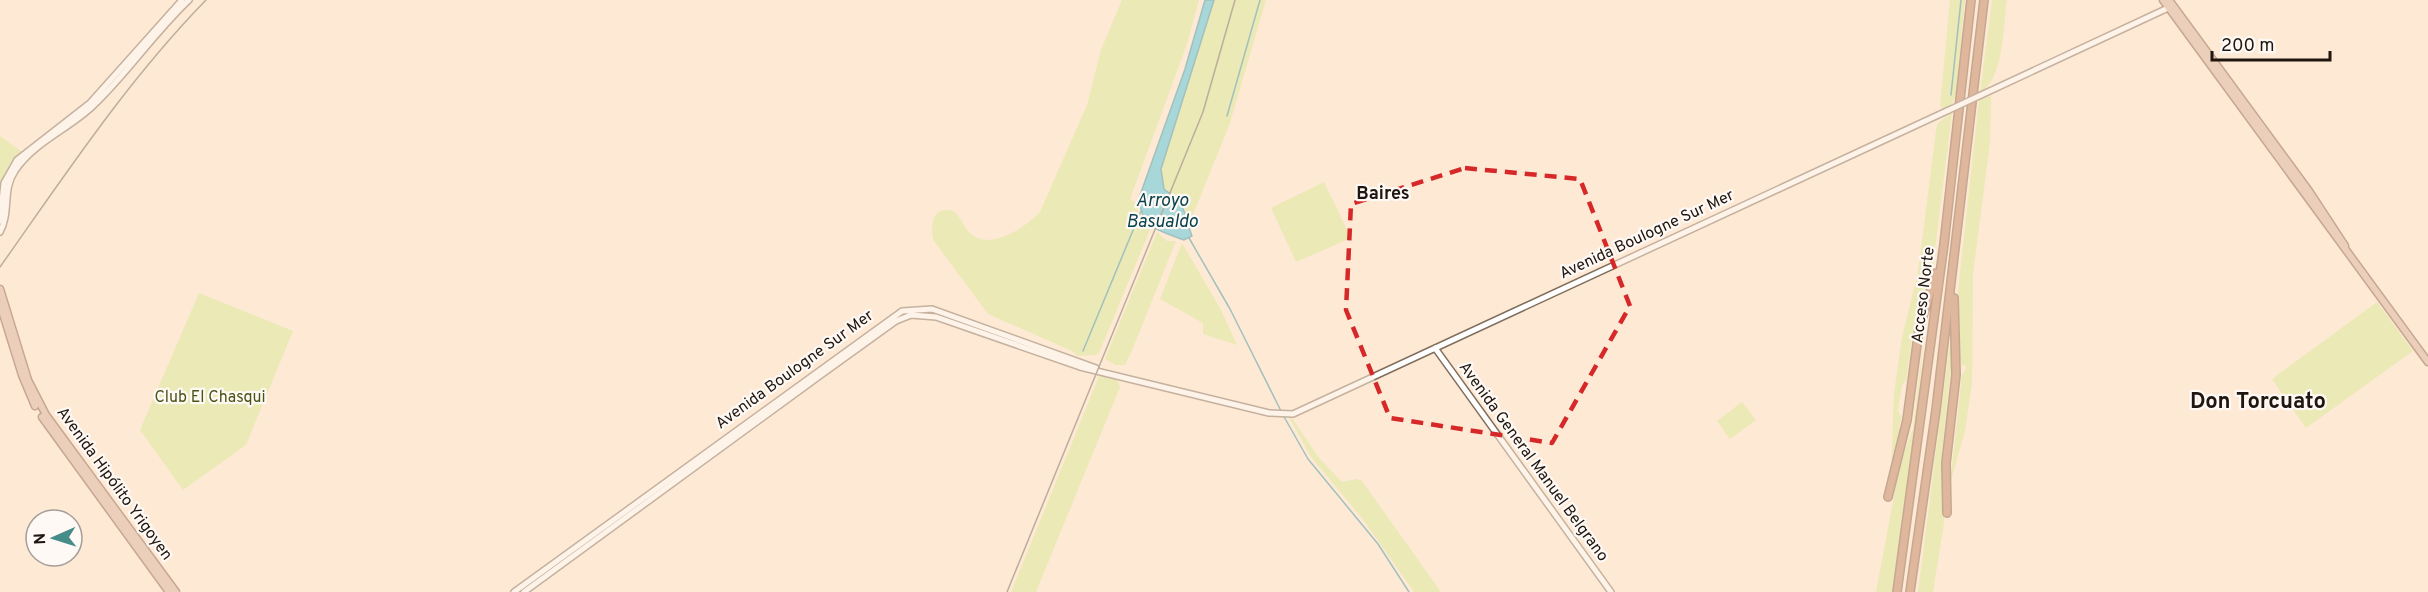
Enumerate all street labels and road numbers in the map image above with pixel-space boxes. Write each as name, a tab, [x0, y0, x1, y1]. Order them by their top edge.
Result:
street label: Avenida Boulogne Sur Mer	[1556, 186, 1738, 284]
street label: Acceso Norte	[1908, 246, 1940, 344]
street label: Avenida Boulogne Sur Mer	[712, 306, 878, 434]
street label: Avenida General Manuel Belgrano	[1454, 358, 1612, 566]
street label: Avenida Hipólito Yrigoyen	[52, 403, 176, 565]

